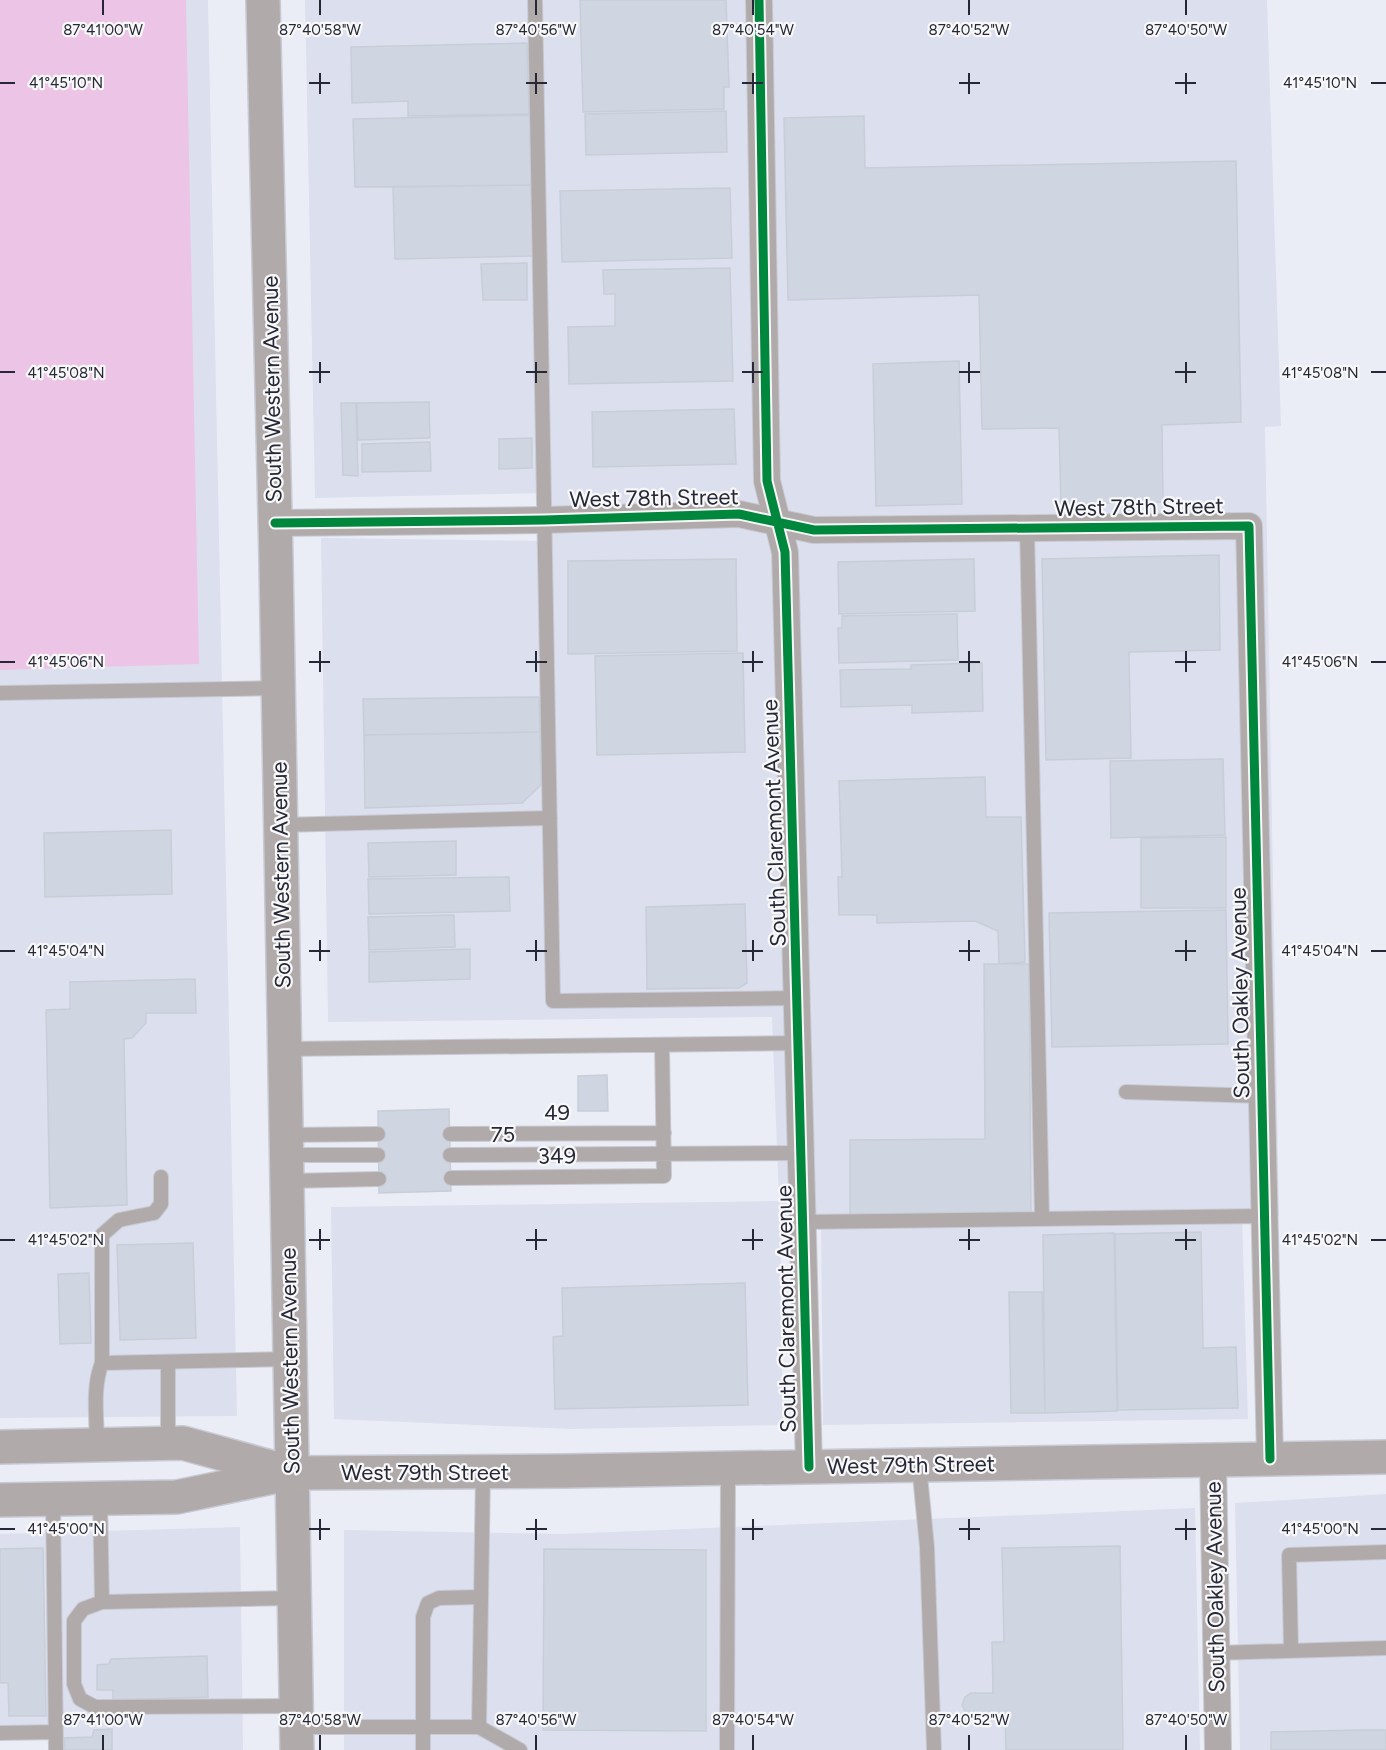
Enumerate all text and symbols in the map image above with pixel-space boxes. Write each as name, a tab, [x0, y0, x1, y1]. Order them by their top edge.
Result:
text: 87°41'00"W	[63, 21, 143, 39]
text: 87°40'58"W	[279, 21, 361, 39]
text: 87°40'56"W	[495, 21, 577, 39]
text: 87°40'54"W	[712, 21, 795, 39]
text: 87°40'52"W	[929, 21, 1010, 39]
text: 87°40'50"W	[1145, 21, 1228, 39]
text: 41°45'10"N	[29, 74, 103, 92]
text: 41°45'10"N	[1283, 74, 1357, 92]
street label: South Western Avenue	[257, 275, 287, 503]
text: 41°45'08"N	[27, 364, 105, 382]
text: 41°45'08"N	[1281, 364, 1359, 382]
street label: West 78th Street	[569, 483, 739, 513]
street label: West 78th Street	[1054, 492, 1224, 522]
text: 41°45'06"N	[28, 653, 104, 671]
text: 41°45'06"N	[1282, 653, 1358, 671]
street label: South Claremont Avenue	[756, 699, 792, 947]
street label: South Western Avenue	[266, 761, 296, 989]
street label: South Oakley Avenue	[1225, 887, 1255, 1099]
text: 41°45'04"N	[27, 942, 105, 960]
text: 41°45'04"N	[1281, 942, 1359, 960]
street label: 49	[544, 1099, 570, 1126]
street label: 75	[491, 1121, 515, 1148]
street label: 349	[538, 1142, 576, 1170]
street label: South Claremont Avenue	[770, 1185, 802, 1433]
text: 41°45'02"N	[28, 1231, 104, 1249]
text: 41°45'02"N	[1282, 1231, 1358, 1249]
street label: South Western Avenue	[275, 1247, 305, 1475]
street label: West 79th Street	[827, 1450, 995, 1480]
street label: West 79th Street	[341, 1459, 509, 1486]
street label: South Oakley Avenue	[1200, 1481, 1230, 1693]
text: 41°45'00"N	[27, 1520, 105, 1538]
text: 41°45'00"N	[1281, 1520, 1359, 1538]
text: 87°41'00"W	[63, 1711, 143, 1729]
text: 87°40'58"W	[279, 1711, 361, 1729]
text: 87°40'56"W	[495, 1711, 577, 1729]
text: 87°40'54"W	[712, 1711, 795, 1729]
text: 87°40'52"W	[929, 1711, 1010, 1729]
text: 87°40'50"W	[1145, 1711, 1228, 1729]

